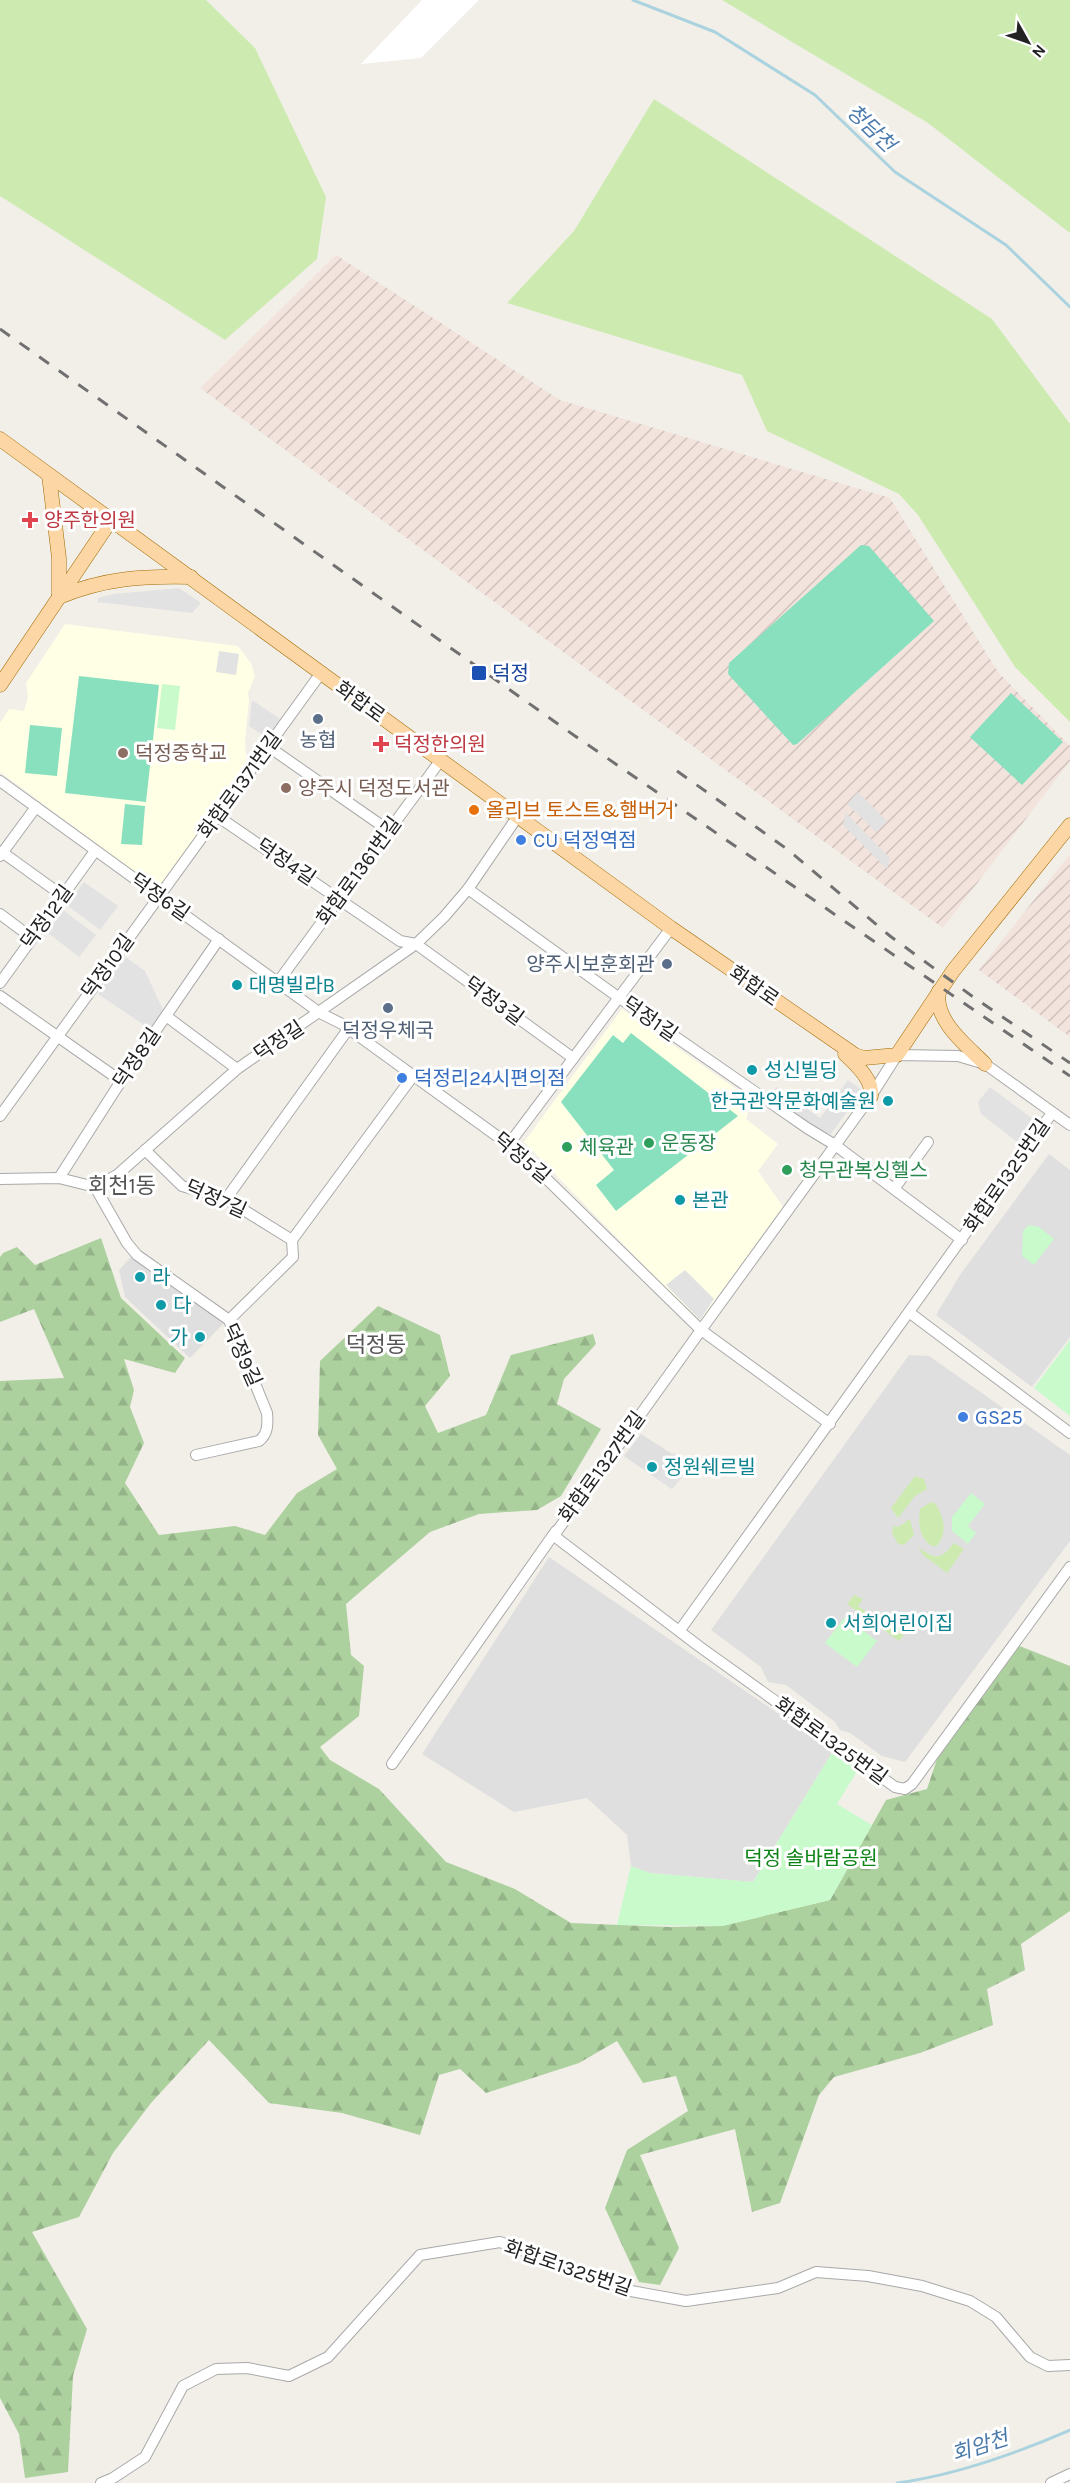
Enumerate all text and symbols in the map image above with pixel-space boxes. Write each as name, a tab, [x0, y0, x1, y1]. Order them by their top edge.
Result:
north arrow	[998, 12, 1058, 72]
text: N	[1028, 41, 1050, 62]
water label: 청담천	[842, 99, 902, 159]
place label: 양주한의원	[44, 509, 136, 532]
marker: 양주한의원	[21, 511, 39, 529]
place label: 덕정	[492, 662, 529, 685]
marker: 덕정	[470, 664, 488, 682]
street label: 화합로	[331, 676, 389, 728]
marker: 농협	[311, 712, 325, 726]
street label: 화합로1371번길	[194, 727, 286, 843]
place label: 농협	[300, 729, 336, 752]
place label: 덕정한의원	[394, 733, 486, 756]
marker: 덕정한의원	[372, 735, 390, 753]
place label: 덕정중학교	[135, 742, 227, 765]
marker: 덕정중학교	[116, 746, 130, 760]
place label: 양주시 덕정도서관	[298, 777, 450, 800]
marker: 양주시 덕정도서관	[279, 781, 293, 795]
place label: 올리브 토스트&햄버거	[486, 799, 675, 822]
marker: 올리브 토스트&햄버거	[467, 803, 481, 817]
street label: 화합로1361번길	[312, 812, 406, 930]
place label: CU 덕정역점	[533, 829, 637, 852]
marker: CU 덕정역점	[514, 833, 528, 847]
street label: 덕정4길	[252, 834, 320, 890]
street label: 덕정6길	[126, 868, 194, 926]
street label: 덕정12길	[16, 881, 78, 953]
street label: 덕정10길	[77, 929, 139, 1003]
place label: 양주시보훈회관	[526, 953, 655, 976]
marker: 양주시보훈회관	[660, 957, 674, 971]
street label: 화합로	[725, 961, 783, 1011]
street label: 덕정3길	[460, 972, 528, 1030]
place label: 대명빌라B	[249, 974, 335, 997]
marker: 대명빌라B	[230, 978, 244, 992]
street label: 덕정1길	[618, 992, 682, 1046]
marker: 덕정우체국	[381, 1001, 395, 1015]
street label: 덕정길	[250, 1016, 308, 1066]
place label: 덕정우체국	[342, 1019, 434, 1042]
street label: 덕정8길	[109, 1024, 165, 1092]
place label: 성신빌딩	[764, 1059, 838, 1082]
marker: 성신빌딩	[745, 1063, 759, 1077]
place label: 덕정리24시편의점	[414, 1067, 566, 1090]
marker: 덕정리24시편의점	[395, 1071, 409, 1085]
place label: 한국관악문화예술원	[710, 1090, 876, 1113]
marker: 한국관악문화예술원	[881, 1094, 895, 1108]
street label: 화합로1325번길	[959, 1115, 1055, 1237]
street label: 덕정5길	[489, 1128, 555, 1188]
place label: 운동장	[661, 1132, 716, 1155]
place label: 체육관	[579, 1136, 634, 1159]
marker: 운동장	[642, 1136, 656, 1150]
marker: 체육관	[560, 1140, 574, 1154]
place label: 청무관복싱헬스	[799, 1159, 928, 1182]
marker: 청무관복싱헬스	[780, 1163, 794, 1177]
district label: 회천1동	[88, 1173, 156, 1199]
street label: 덕정7길	[182, 1175, 250, 1223]
place label: 본관	[692, 1189, 729, 1212]
marker: 본관	[673, 1193, 687, 1207]
place label: 라	[152, 1266, 170, 1289]
marker: 라	[133, 1270, 147, 1284]
place label: 다	[173, 1294, 191, 1317]
marker: 다	[154, 1298, 168, 1312]
street label: 덕정9길	[218, 1320, 266, 1390]
place label: 가	[170, 1326, 188, 1349]
marker: 가	[193, 1330, 207, 1344]
district label: 덕정동	[346, 1332, 406, 1358]
place label: GS25	[975, 1406, 1023, 1429]
street label: 화합로1327번길	[554, 1407, 650, 1527]
marker: GS25	[956, 1410, 970, 1424]
place label: 정원쉐르빌	[664, 1456, 756, 1479]
marker: 정원쉐르빌	[645, 1460, 659, 1474]
place label: 서희어린이집	[843, 1612, 953, 1635]
marker: 서희어린이집	[824, 1616, 838, 1630]
street label: 화합로1325번길	[770, 1693, 892, 1789]
park label: 덕정 솔바람공원	[744, 1847, 878, 1870]
street label: 화합로1325번길	[501, 2235, 635, 2301]
water label: 회암천	[949, 2425, 1014, 2466]

